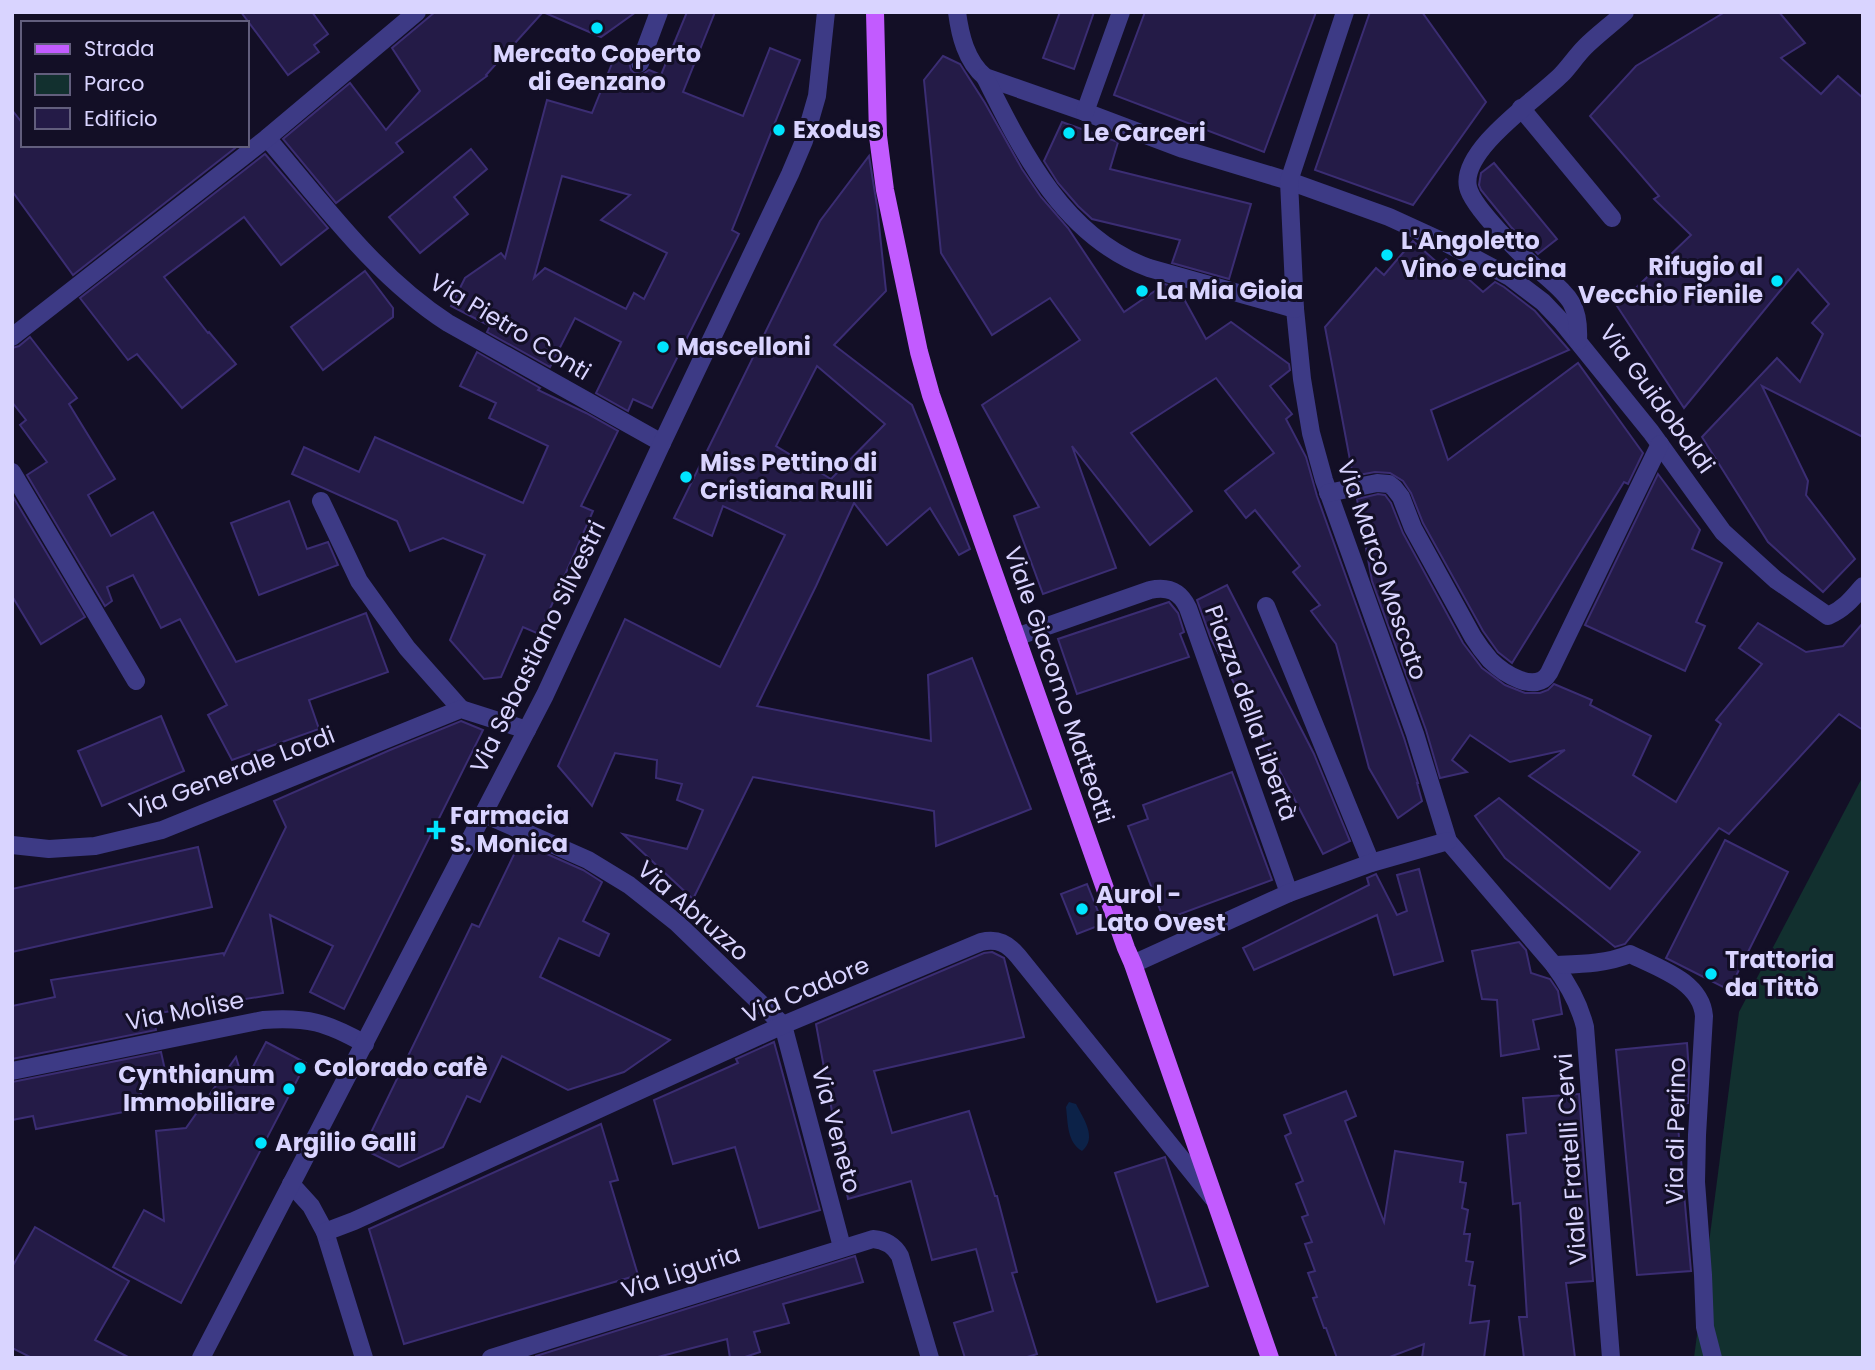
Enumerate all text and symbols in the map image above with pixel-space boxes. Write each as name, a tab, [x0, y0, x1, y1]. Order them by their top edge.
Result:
marker: Mercato Coperto di Genzano	[589, 20, 605, 36]
legend	[21, 21, 248, 147]
text: Strada	[84, 34, 154, 63]
place label: Mercato Coperto di Genzano	[493, 37, 701, 98]
text: Parco	[84, 69, 144, 98]
text: Edificio	[84, 104, 158, 133]
place label: Exodus	[793, 113, 881, 146]
place label: Le Carceri	[1083, 116, 1206, 149]
marker: Exodus	[771, 122, 787, 138]
marker: Le Carceri	[1061, 125, 1077, 141]
place label: L'Angoletto Vino e cucina	[1401, 224, 1567, 285]
marker: L'Angoletto Vino e cucina	[1379, 247, 1395, 263]
place label: Rifugio al Vecchio Fienile	[1578, 250, 1763, 311]
street label: Via Pietro Conti	[423, 265, 597, 388]
marker: Rifugio al Vecchio Fienile	[1769, 273, 1785, 289]
place label: La Mia Gioia	[1156, 274, 1303, 307]
marker: La Mia Gioia	[1134, 283, 1150, 299]
street label: Via Guidobaldi	[1592, 318, 1723, 480]
place label: Mascelloni	[677, 330, 811, 363]
marker: Mascelloni	[655, 339, 671, 355]
place label: Miss Pettino di Cristiana Rulli	[700, 446, 877, 507]
street label: Via Marco Moscato	[1329, 456, 1436, 684]
marker: Miss Pettino di Cristiana Rulli	[678, 469, 694, 485]
street label: Via Sebastiano Silvestri	[462, 515, 613, 779]
street label: Viale Giacomo Matteotti	[997, 542, 1122, 828]
street label: Piazza della Libertà	[1197, 600, 1306, 825]
street label: Via Generale Lordi	[124, 718, 339, 827]
place label: Farmacia S. Monica	[450, 799, 569, 860]
marker: Farmacia S. Monica	[428, 822, 444, 838]
street label: Via Abruzzo	[630, 853, 756, 969]
place label: Aurol - Lato Ovest	[1096, 878, 1226, 939]
marker: Aurol - Lato Ovest	[1074, 901, 1090, 917]
place label: Trattoria da Tittò	[1725, 943, 1834, 1004]
street label: Via Cadore	[737, 948, 874, 1031]
marker: Trattoria da Tittò	[1703, 966, 1719, 982]
street label: Via Molise	[123, 983, 247, 1038]
place label: Colorado cafè	[314, 1051, 488, 1084]
street label: Viale Fratelli Cervi	[1547, 1052, 1594, 1266]
street label: Via di Perino	[1658, 1057, 1693, 1205]
place label: Cynthianum Immobiliare	[118, 1058, 275, 1119]
marker: Colorado cafè	[292, 1060, 308, 1076]
street label: Via Veneto	[804, 1063, 869, 1197]
marker: Cynthianum Immobiliare	[281, 1081, 297, 1097]
place label: Argilio Galli	[275, 1126, 417, 1159]
marker: Argilio Galli	[253, 1135, 269, 1151]
street label: Via Liguria	[617, 1237, 745, 1306]

